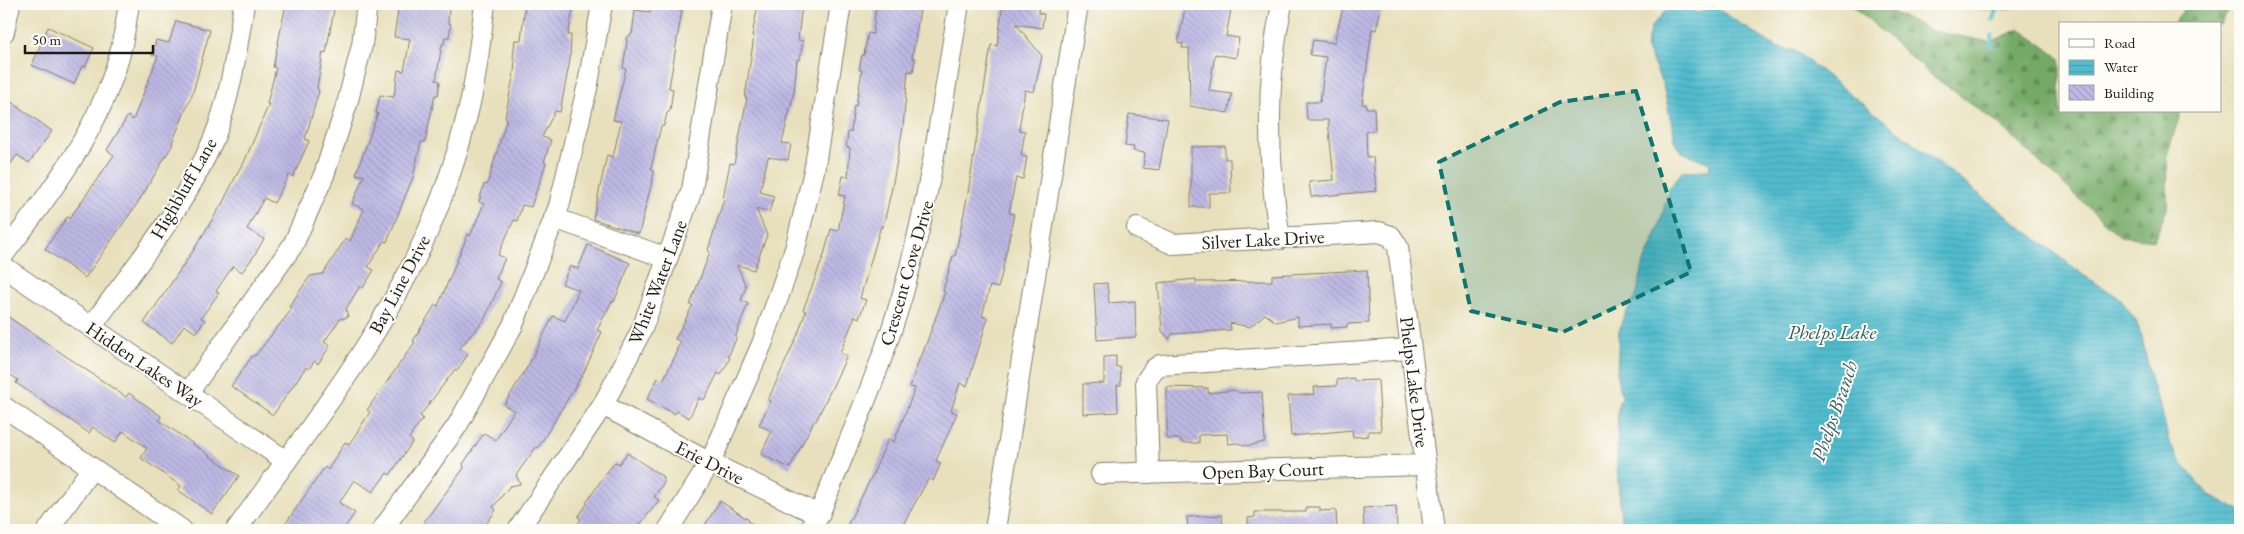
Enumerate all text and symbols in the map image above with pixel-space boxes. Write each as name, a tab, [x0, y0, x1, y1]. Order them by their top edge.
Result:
scale bar	[25, 22, 152, 54]
legend	[2059, 22, 2222, 112]
text: 50 m	[32, 30, 61, 49]
text: Road	[2104, 33, 2136, 52]
text: Water	[2104, 57, 2138, 76]
text: Building	[2104, 83, 2154, 102]
street label: Highbluff Lane	[144, 133, 223, 243]
street label: Crescent Cove Drive	[874, 198, 939, 349]
street label: White Water Lane	[622, 216, 693, 348]
street label: Silver Lake Drive	[1201, 224, 1325, 255]
street label: Bay Line Drive	[363, 231, 436, 338]
street label: Phelps Lake Drive	[1394, 315, 1435, 449]
street label: Hidden Lakes Way	[81, 316, 209, 413]
water label: Phelps Lake	[1788, 319, 1876, 345]
water label: Phelps Branch	[1805, 357, 1863, 465]
street label: Erie Drive	[671, 435, 748, 490]
street label: Open Bay Court	[1202, 456, 1324, 485]

